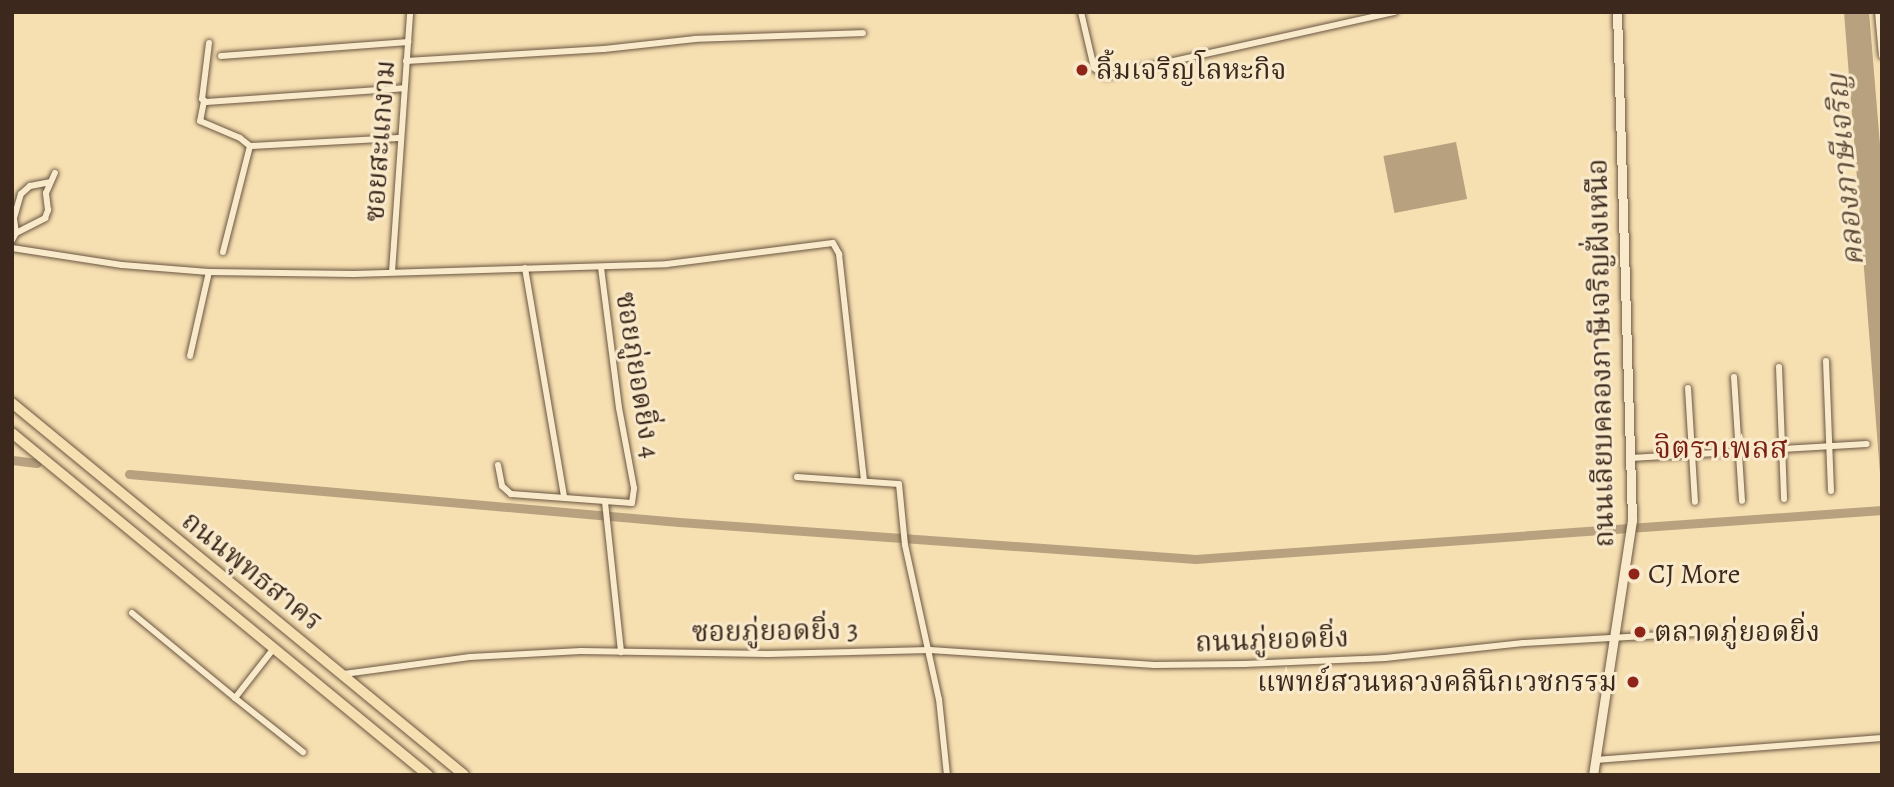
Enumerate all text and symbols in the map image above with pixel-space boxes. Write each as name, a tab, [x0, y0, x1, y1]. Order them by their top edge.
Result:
place label: ลิ้มเจริญโลหะกิจ	[1096, 53, 1287, 87]
street label: ซอยสะแกงาม	[358, 59, 402, 223]
marker: ลิ้มเจริญโลหะกิจ	[1074, 62, 1090, 78]
water label: คลองภาษีเจริญ	[1819, 72, 1871, 268]
street label: ถนนเลียบคลองภาษีเจริญฝั่งเหนือ	[1581, 158, 1621, 548]
street label: ซอยภู่ยอดยิ่ง 4	[608, 289, 668, 461]
district label: จิตราเพลส	[1654, 430, 1788, 466]
street label: ถนนพุทธสาคร	[175, 504, 329, 638]
place label: CJ More	[1648, 557, 1740, 591]
marker: CJ More	[1626, 566, 1642, 582]
street label: ซอยภู่ยอดยิ่ง 3	[691, 613, 859, 649]
place label: ตลาดภู่ยอดยิ่ง	[1654, 615, 1820, 649]
street label: ถนนภู่ยอดยิ่ง	[1195, 621, 1349, 659]
marker: ตลาดภู่ยอดยิ่ง	[1632, 624, 1648, 640]
place label: แพทย์สวนหลวงคลินิกเวชกรรม	[1257, 665, 1617, 699]
marker: แพทย์สวนหลวงคลินิกเวชกรรม	[1623, 672, 1643, 692]

